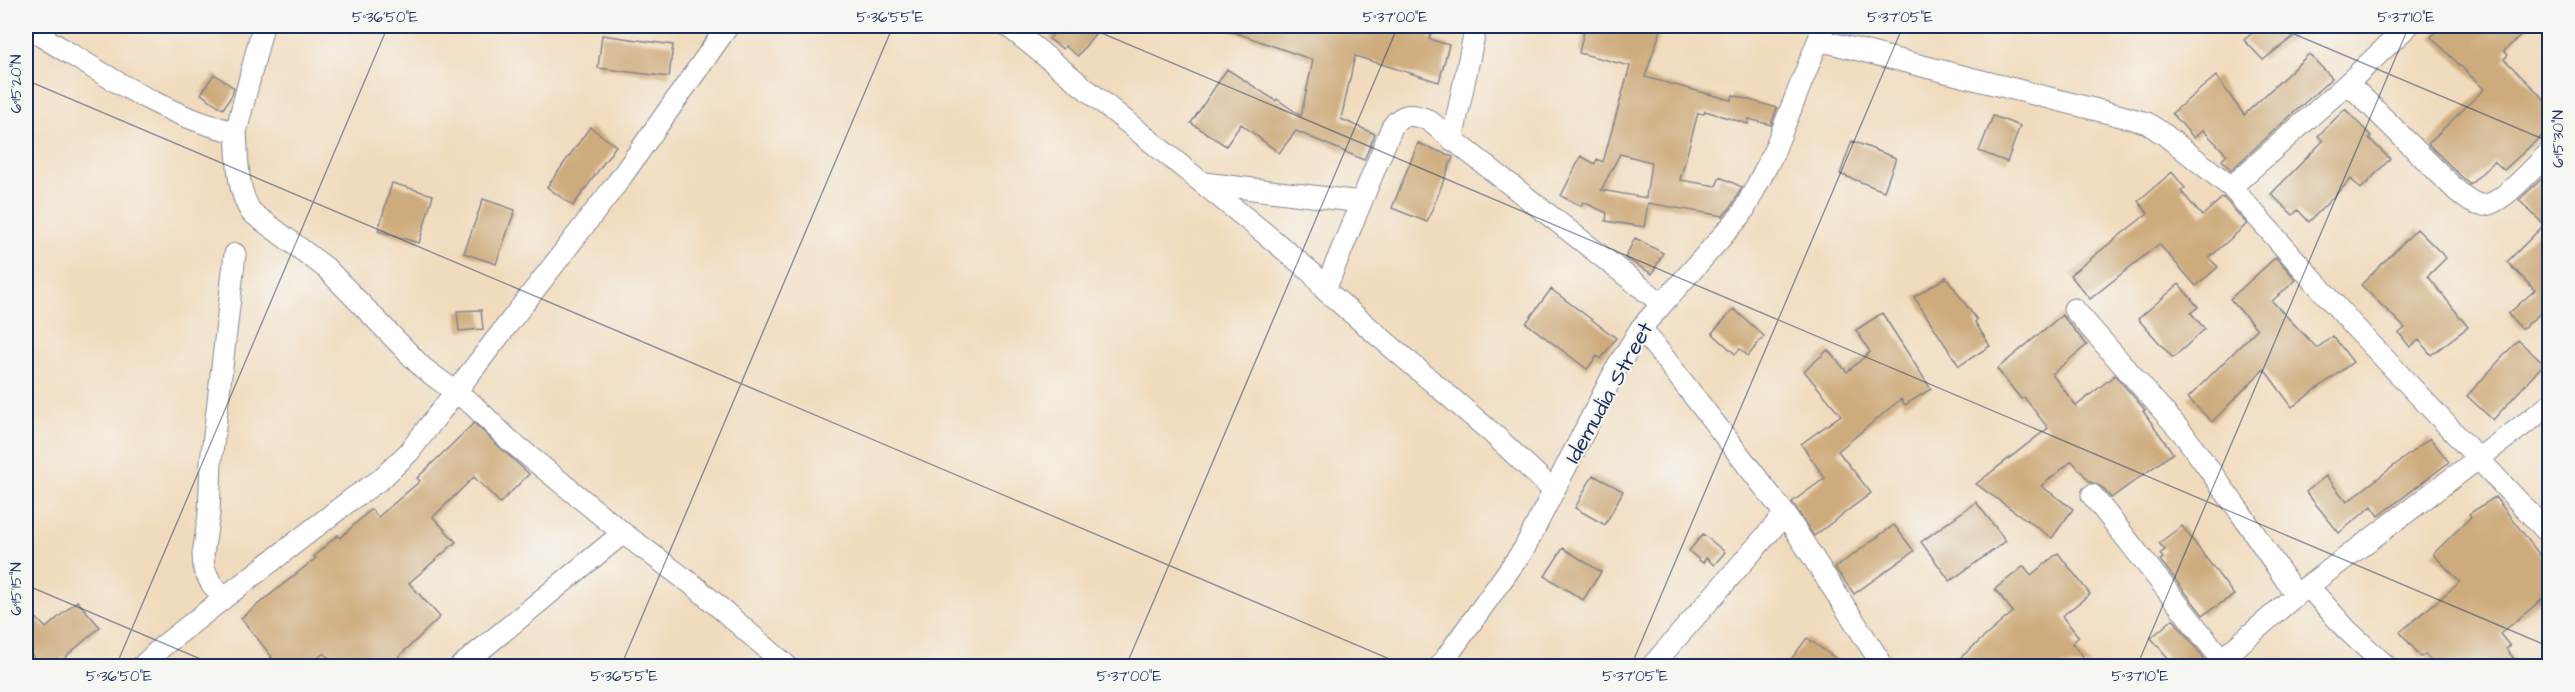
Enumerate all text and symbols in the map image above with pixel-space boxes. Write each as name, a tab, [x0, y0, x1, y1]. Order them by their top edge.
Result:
text: 5°36'50"E	[352, 7, 418, 28]
text: 5°36'55"E	[856, 7, 924, 28]
text: 5°37'00"E	[1363, 7, 1427, 28]
text: 5°37'05"E	[1867, 7, 1933, 28]
text: 5°37'10"E	[2377, 7, 2435, 28]
text: 6°15'20"N	[6, 55, 27, 113]
text: 6°15'30"N	[2548, 110, 2569, 168]
street label: Idemudia Street	[1558, 316, 1661, 469]
text: 6°15'15"N	[6, 562, 27, 616]
text: 5°36'50"E	[86, 666, 152, 687]
text: 5°36'55"E	[590, 666, 658, 687]
text: 5°37'00"E	[1097, 666, 1161, 687]
text: 5°37'05"E	[1602, 666, 1668, 687]
text: 5°37'10"E	[2111, 666, 2169, 687]

